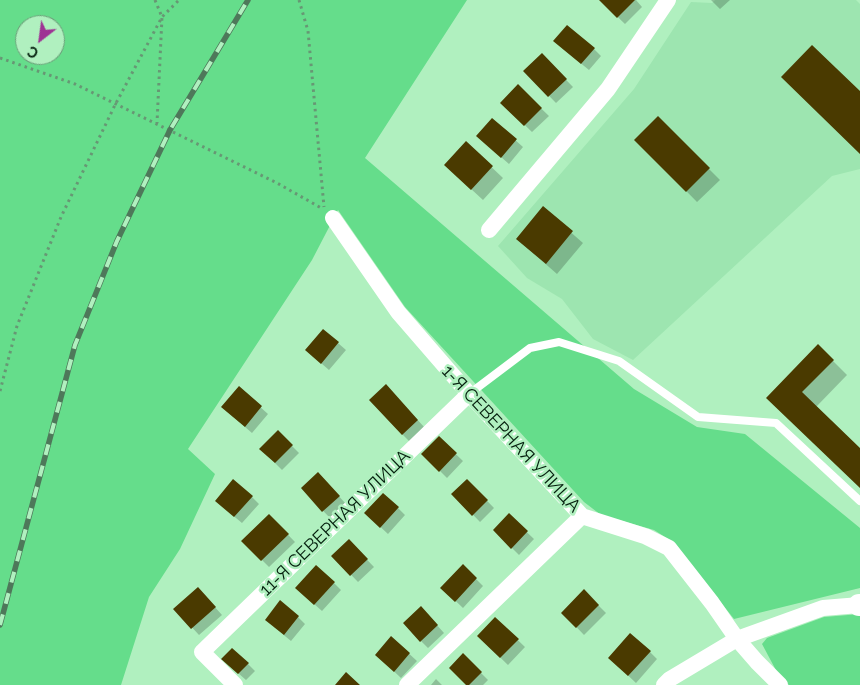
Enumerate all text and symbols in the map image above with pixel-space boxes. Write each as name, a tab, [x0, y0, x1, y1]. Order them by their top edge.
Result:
north arrow	[15, 15, 65, 65]
text: С	[25, 43, 41, 61]
street label: 1-Я СЕВЕРНАЯ УЛИЦА	[437, 361, 585, 517]
street label: 11-Я СЕВЕРНАЯ УЛИЦА	[255, 445, 415, 601]

